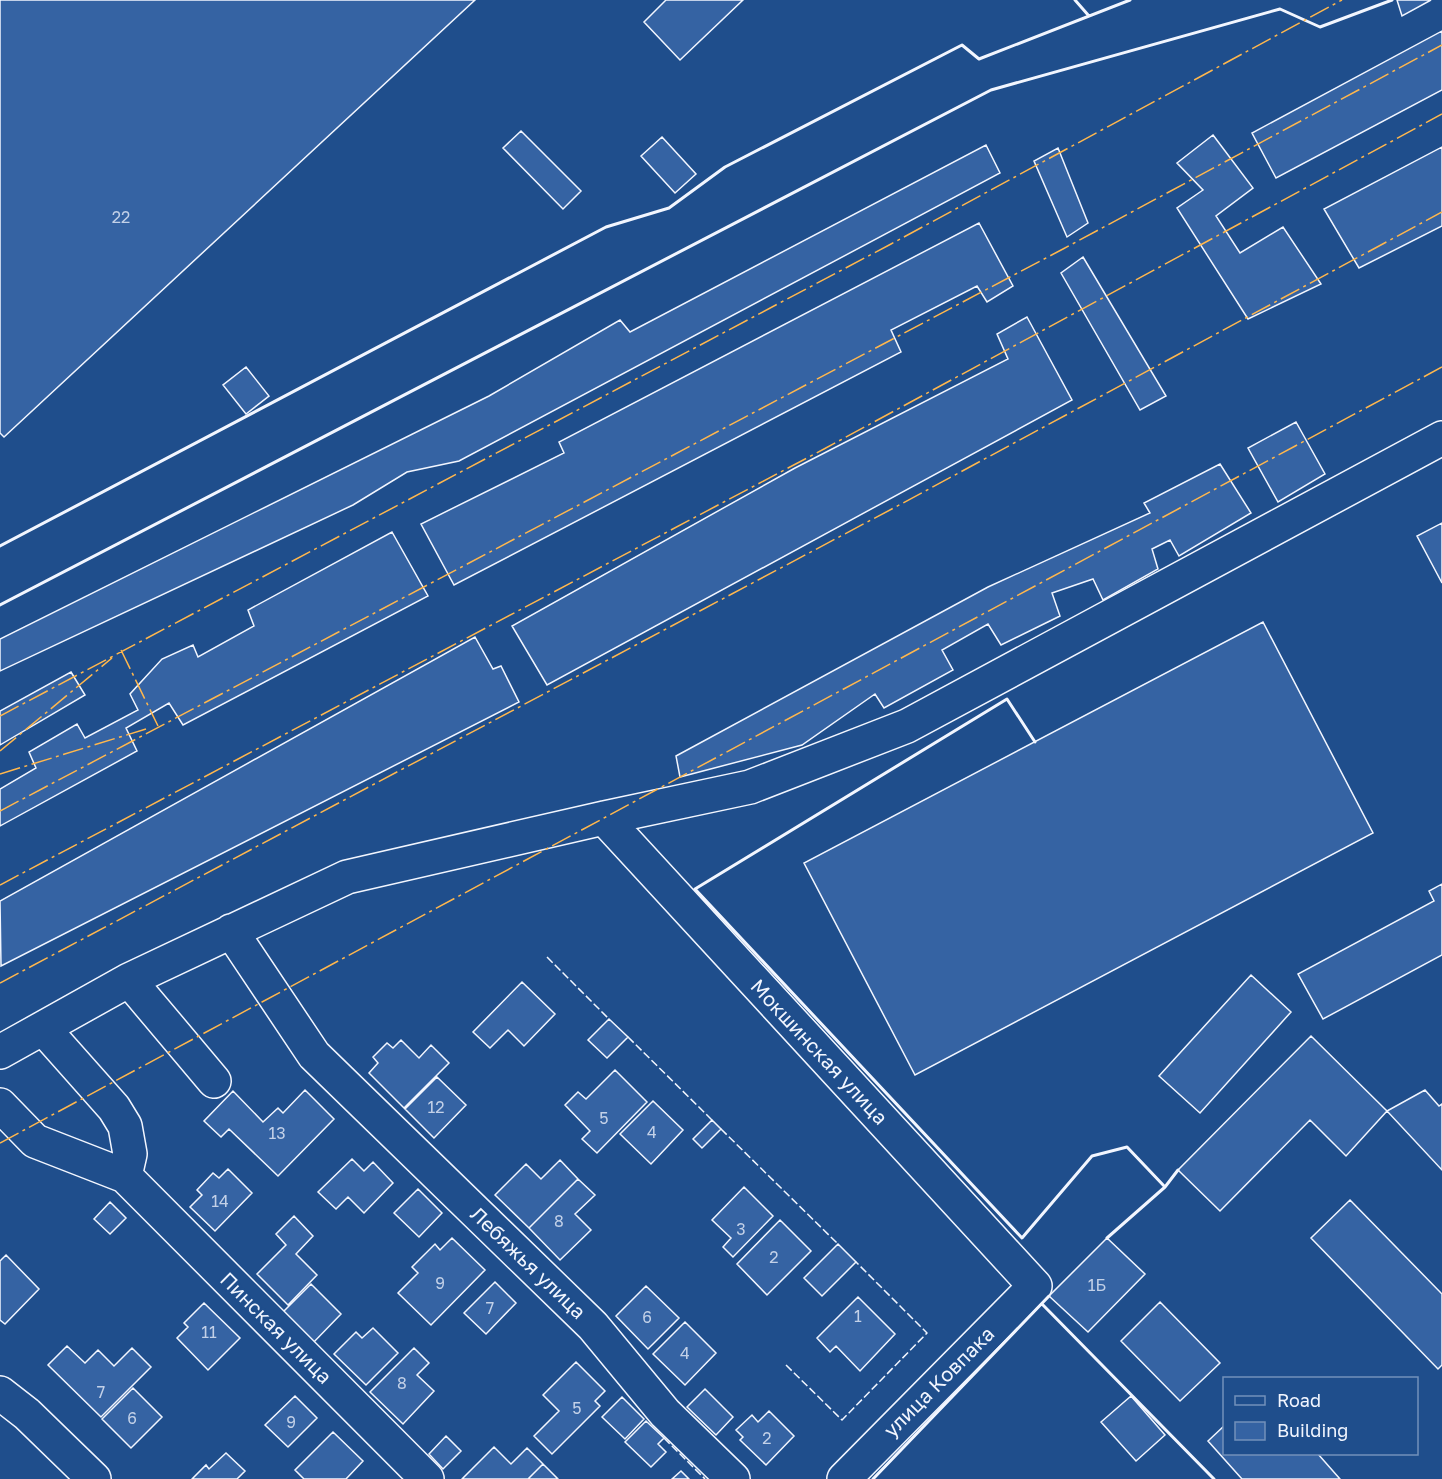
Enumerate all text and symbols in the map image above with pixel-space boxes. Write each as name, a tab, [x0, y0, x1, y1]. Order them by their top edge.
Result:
house number: 22	[112, 207, 130, 227]
street label: Мокшинская улица	[746, 974, 893, 1129]
house number: 12	[427, 1097, 445, 1117]
house number: 5	[599, 1108, 609, 1128]
house number: 4	[647, 1122, 657, 1142]
house number: 13	[268, 1123, 286, 1143]
house number: 14	[211, 1191, 229, 1211]
street label: Лебяжья улица	[466, 1201, 591, 1323]
house number: 8	[554, 1211, 564, 1231]
house number: 3	[736, 1219, 746, 1239]
house number: 2	[769, 1247, 779, 1267]
street label: Пинская улица	[216, 1267, 337, 1388]
house number: 9	[435, 1273, 445, 1293]
house number: 1Б	[1088, 1275, 1106, 1295]
house number: 7	[486, 1298, 494, 1318]
house number: 1	[854, 1306, 862, 1326]
house number: 6	[642, 1307, 652, 1327]
street label: улица Ковпака	[878, 1321, 999, 1442]
house number: 11	[201, 1322, 217, 1342]
house number: 4	[680, 1343, 690, 1363]
house number: 8	[397, 1373, 407, 1393]
legend	[1223, 1377, 1418, 1455]
house number: 7	[97, 1382, 105, 1402]
text: Road	[1277, 1389, 1321, 1411]
house number: 5	[572, 1398, 582, 1418]
house number: 6	[127, 1408, 137, 1428]
house number: 9	[286, 1412, 296, 1432]
text: Building	[1277, 1419, 1348, 1441]
house number: 2	[762, 1428, 772, 1448]

